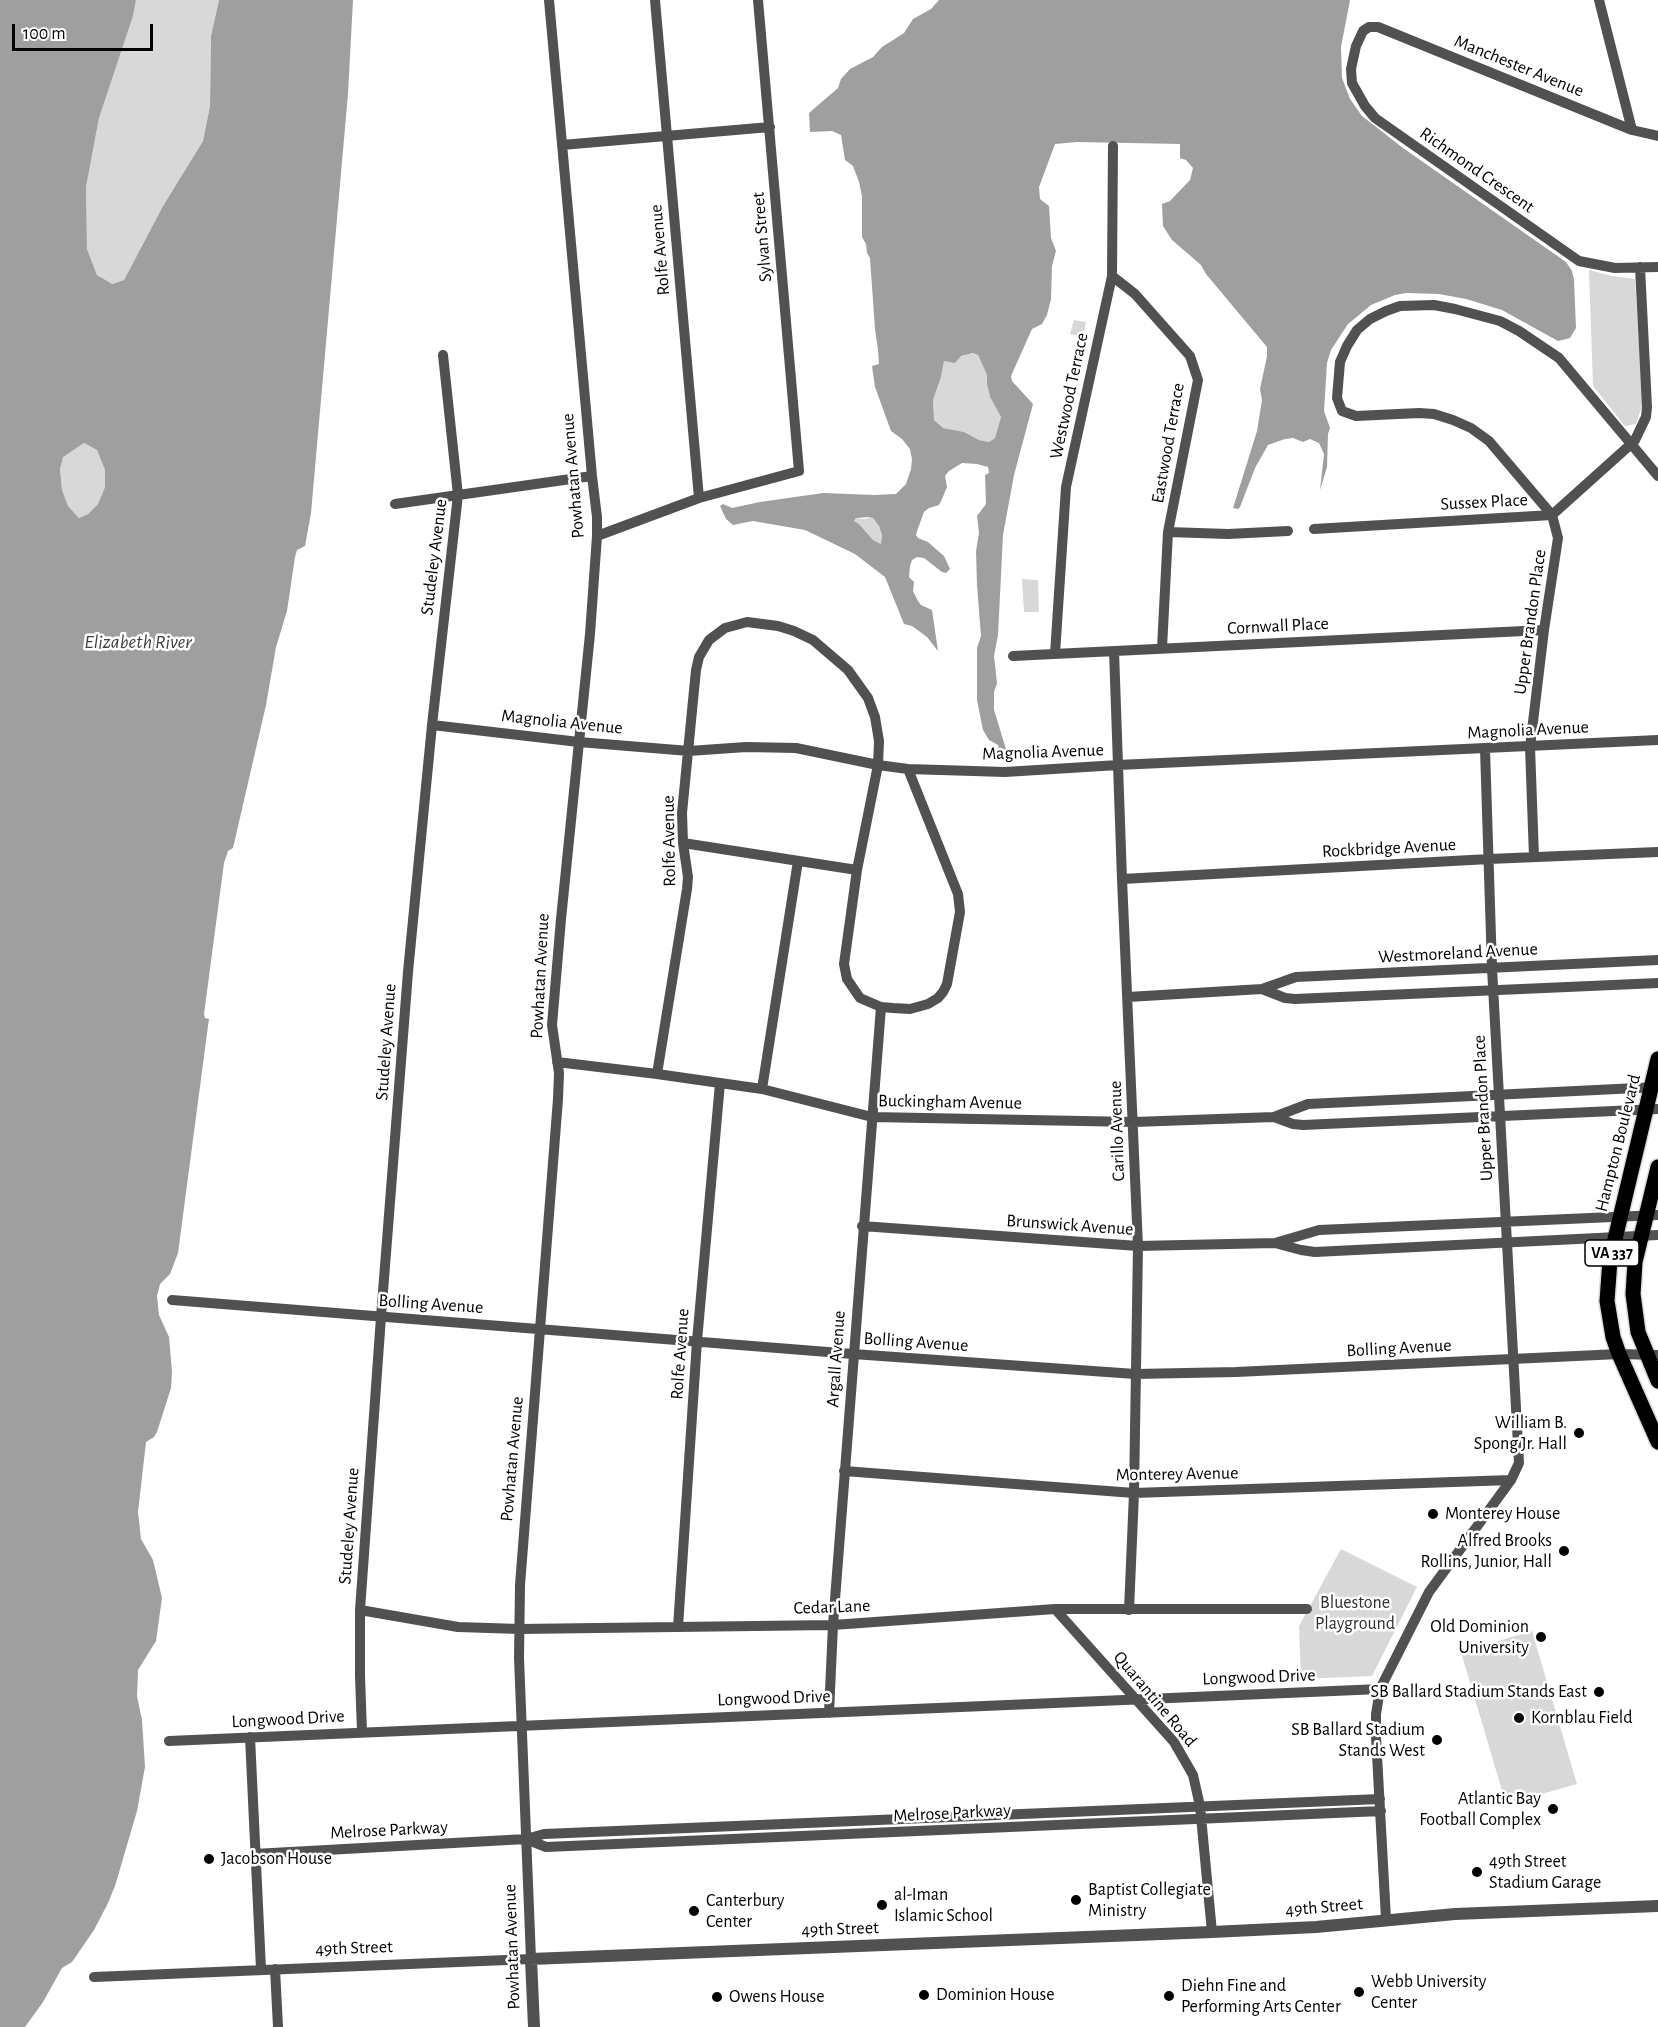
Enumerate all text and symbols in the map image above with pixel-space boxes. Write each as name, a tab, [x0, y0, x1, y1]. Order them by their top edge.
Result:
scale bar	[15, 12, 156, 50]
text: 100 m	[23, 25, 66, 43]
street label: Manchester Avenue	[1451, 30, 1587, 102]
street label: Richmond Crescent	[1415, 122, 1539, 218]
street label: Sylvan Street	[747, 191, 777, 283]
street label: Rolfe Avenue	[645, 203, 675, 297]
street label: Westwood Terrace	[1045, 331, 1093, 461]
street label: Eastwood Terrace	[1147, 381, 1189, 505]
street label: Powhatan Avenue	[557, 412, 589, 540]
street label: Sussex Place	[1440, 489, 1528, 515]
street label: Studeley Avenue	[416, 498, 452, 616]
street label: Upper Brandon Place	[1509, 548, 1551, 696]
street label: Cornwall Place	[1227, 613, 1329, 639]
water label: Elizabeth River	[84, 630, 192, 654]
street label: Magnolia Avenue	[500, 705, 624, 739]
street label: Magnolia Avenue	[1467, 716, 1589, 744]
street label: Magnolia Avenue	[982, 739, 1104, 765]
street label: Rolfe Avenue	[657, 795, 681, 887]
street label: Rockbridge Avenue	[1321, 834, 1457, 862]
street label: Powhatan Avenue	[526, 913, 554, 1039]
street label: Westmoreland Avenue	[1378, 938, 1538, 968]
street label: Studeley Avenue	[371, 983, 401, 1101]
street label: Upper Brandon Place	[1468, 1034, 1498, 1182]
street label: Hampton Boulevard	[1590, 1072, 1646, 1214]
street label: Carillo Avenue	[1104, 1080, 1130, 1182]
street label: Buckingham Avenue	[878, 1090, 1022, 1114]
street label: Brunswick Avenue	[1006, 1210, 1134, 1240]
road number: VA 337	[1585, 1240, 1639, 1266]
street label: Bolling Avenue	[378, 1290, 484, 1318]
street label: Rolfe Avenue	[666, 1308, 694, 1400]
street label: Argall Avenue	[822, 1310, 850, 1408]
street label: Bolling Avenue	[863, 1328, 969, 1356]
street label: Bolling Avenue	[1346, 1334, 1452, 1362]
street label: Powhatan Avenue	[496, 1395, 528, 1523]
place label: William B. Spong Jr. Hall	[1474, 1412, 1567, 1454]
marker: William B. Spong Jr. Hall	[1572, 1426, 1586, 1440]
street label: Monterey Avenue	[1115, 1462, 1239, 1486]
street label: Studeley Avenue	[334, 1467, 364, 1585]
place label: Monterey House	[1445, 1503, 1560, 1525]
marker: Monterey House	[1426, 1507, 1440, 1521]
place label: Alfred Brooks Rollins, Junior, Hall	[1421, 1530, 1552, 1572]
marker: Alfred Brooks Rollins, Junior, Hall	[1557, 1544, 1571, 1558]
park label: Bluestone Playground	[1315, 1592, 1395, 1634]
street label: Cedar Lane	[793, 1595, 871, 1619]
place label: Old Dominion University	[1430, 1616, 1529, 1658]
marker: Old Dominion University	[1534, 1630, 1548, 1644]
street label: Quarantine Road	[1109, 1647, 1201, 1751]
street label: Longwood Drive	[1202, 1664, 1316, 1690]
place label: SB Ballard Stadium Stands East	[1371, 1681, 1587, 1703]
street label: Longwood Drive	[717, 1685, 831, 1711]
marker: SB Ballard Stadium Stands East	[1592, 1685, 1606, 1699]
street label: Longwood Drive	[231, 1705, 345, 1733]
place label: Kornblau Field	[1531, 1707, 1633, 1729]
marker: Kornblau Field	[1512, 1711, 1526, 1725]
place label: SB Ballard Stadium Stands West	[1291, 1719, 1425, 1762]
marker: SB Ballard Stadium Stands West	[1430, 1733, 1444, 1747]
place label: Atlantic Bay Football Complex	[1419, 1788, 1541, 1830]
street label: Melrose Parkway	[893, 1799, 1011, 1827]
marker: Atlantic Bay Football Complex	[1546, 1802, 1560, 1816]
street label: Melrose Parkway	[330, 1816, 448, 1844]
place label: Jacobson House	[221, 1848, 332, 1870]
place label: 49th Street Stadium Garage	[1489, 1851, 1601, 1894]
marker: Jacobson House	[202, 1852, 216, 1866]
marker: 49th Street Stadium Garage	[1470, 1865, 1484, 1879]
place label: Baptist Collegiate Ministry	[1088, 1879, 1211, 1922]
street label: Powhatan Avenue	[499, 1884, 525, 2010]
place label: al-Iman Islamic School	[894, 1884, 993, 1926]
place label: Canterbury Center	[706, 1890, 784, 1932]
marker: Baptist Collegiate Ministry	[1069, 1893, 1083, 1907]
street label: 49th Street	[1284, 1893, 1364, 1921]
marker: al-Iman Islamic School	[875, 1898, 889, 1912]
marker: Canterbury Center	[687, 1904, 701, 1918]
street label: 49th Street	[801, 1917, 879, 1941]
street label: 49th Street	[315, 1936, 393, 1960]
place label: Webb University Center	[1371, 1971, 1487, 2014]
place label: Diehn Fine and Performing Arts Center	[1181, 1975, 1341, 2018]
place label: Dominion House	[936, 1984, 1055, 2006]
marker: Webb University Center	[1352, 1985, 1366, 1999]
place label: Owens House	[729, 1986, 824, 2008]
marker: Dominion House	[917, 1988, 931, 2002]
marker: Diehn Fine and Performing Arts Center	[1162, 1989, 1176, 2003]
marker: Owens House	[710, 1990, 724, 2004]

